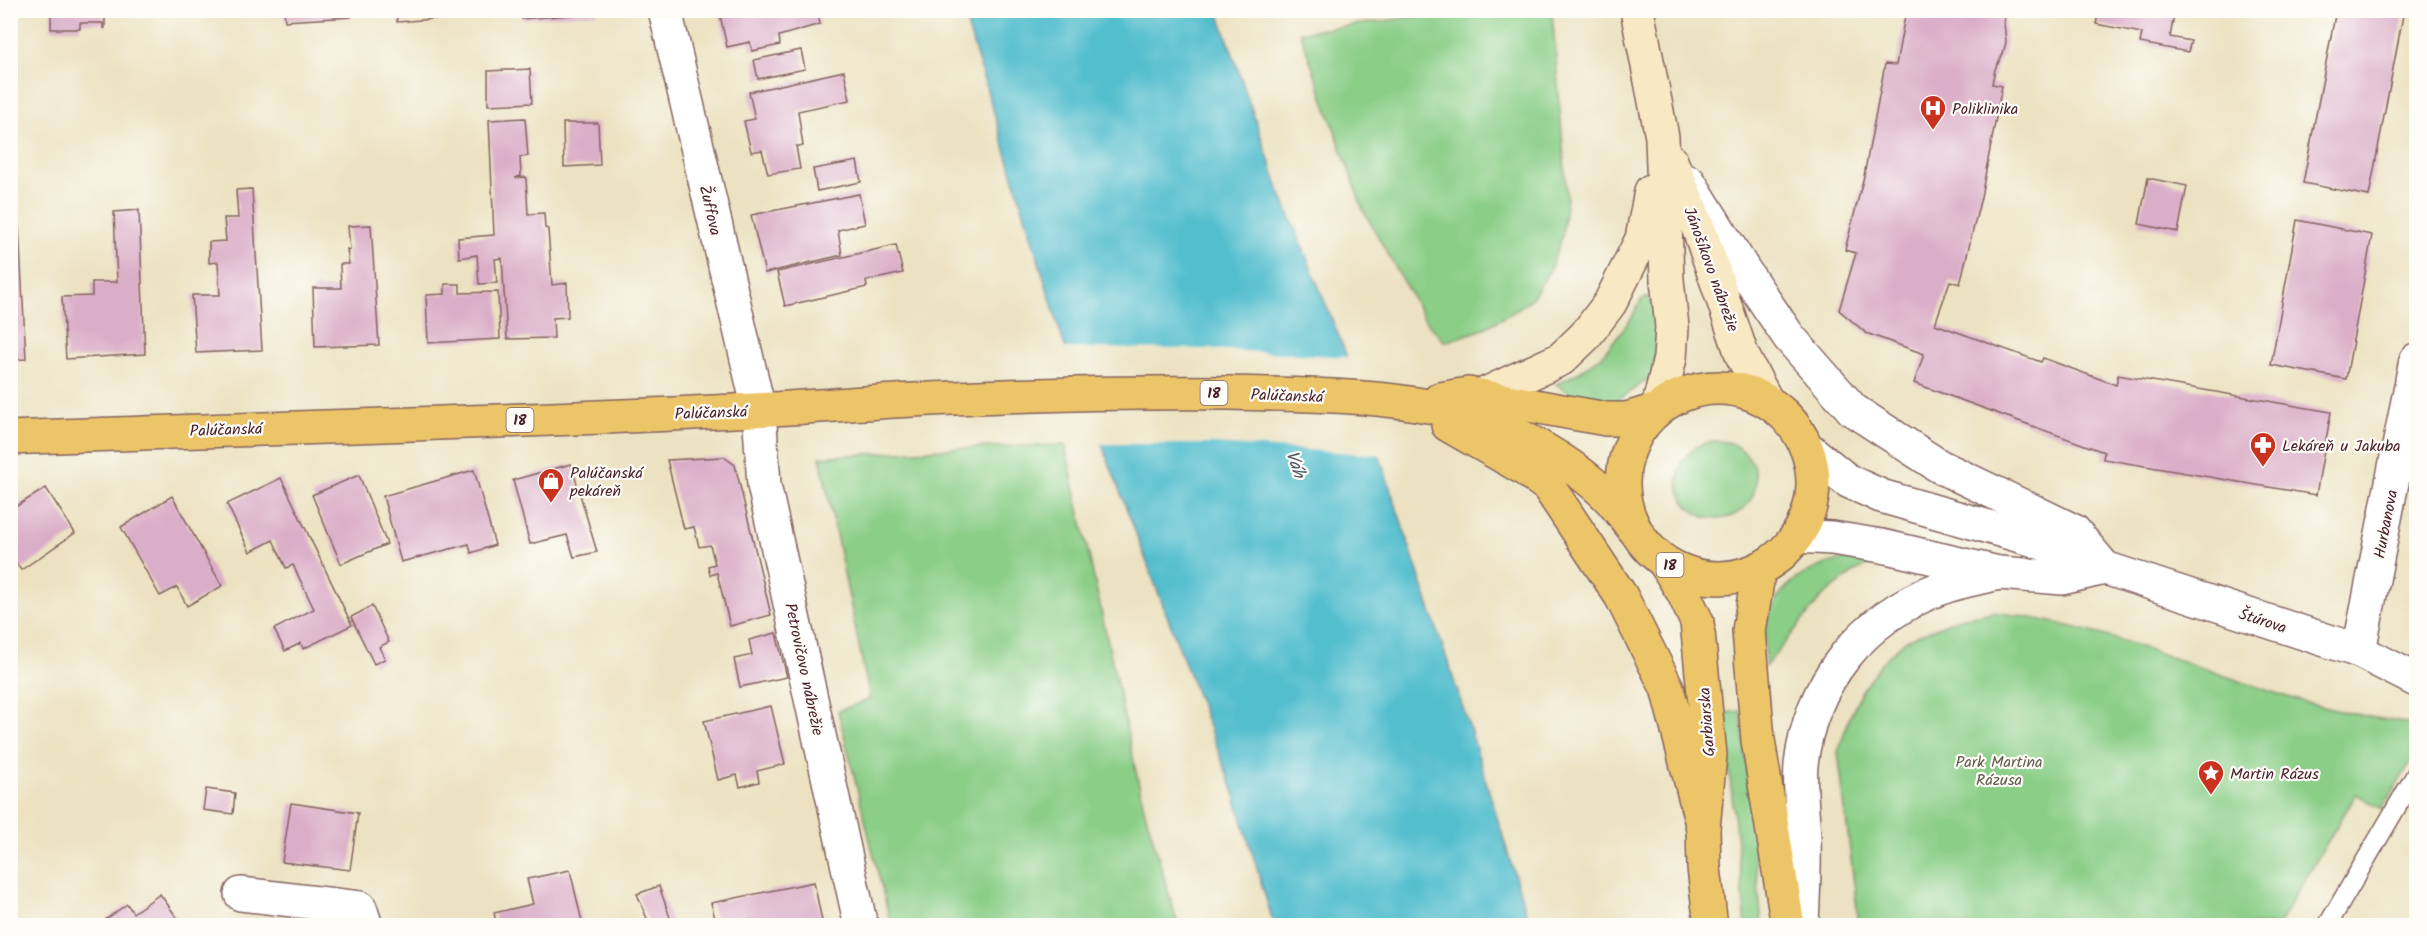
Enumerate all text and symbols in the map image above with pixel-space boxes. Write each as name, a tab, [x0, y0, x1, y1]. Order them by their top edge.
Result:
hospital icon: Poliklinika	[1918, 93, 1948, 131]
place label: Poliklinika	[1952, 97, 2018, 122]
street label: Žuffova	[692, 183, 727, 238]
street label: Jánošíkovo nábrežie	[1676, 203, 1745, 336]
road number: 18	[1200, 381, 1228, 405]
street label: Palúčanská	[1250, 383, 1325, 410]
street label: Palúčanská	[674, 400, 749, 427]
road number: 18	[506, 408, 534, 432]
street label: Palúčanská	[189, 417, 264, 444]
pharmacy icon: Lekáreň u Jakuba	[2248, 430, 2278, 468]
place label: Lekáreň u Jakuba	[2282, 434, 2401, 459]
water label: Váh	[1276, 447, 1313, 483]
place label: Palúčanská pekáreň	[569, 461, 644, 504]
shop icon: Palúčanská pekáreň	[536, 466, 566, 504]
street label: Hurbanova	[2368, 488, 2405, 561]
road number: 18	[1656, 553, 1684, 577]
street label: Petrovičovo nábrežie	[777, 601, 830, 738]
street label: Štúrova	[2235, 602, 2290, 641]
street label: Garbiarska	[1693, 686, 1722, 757]
park label: Park Martina Rázusa	[1956, 750, 2042, 793]
place icon: Martin Rázus	[2196, 758, 2226, 796]
place label: Martin Rázus	[2230, 762, 2319, 787]

